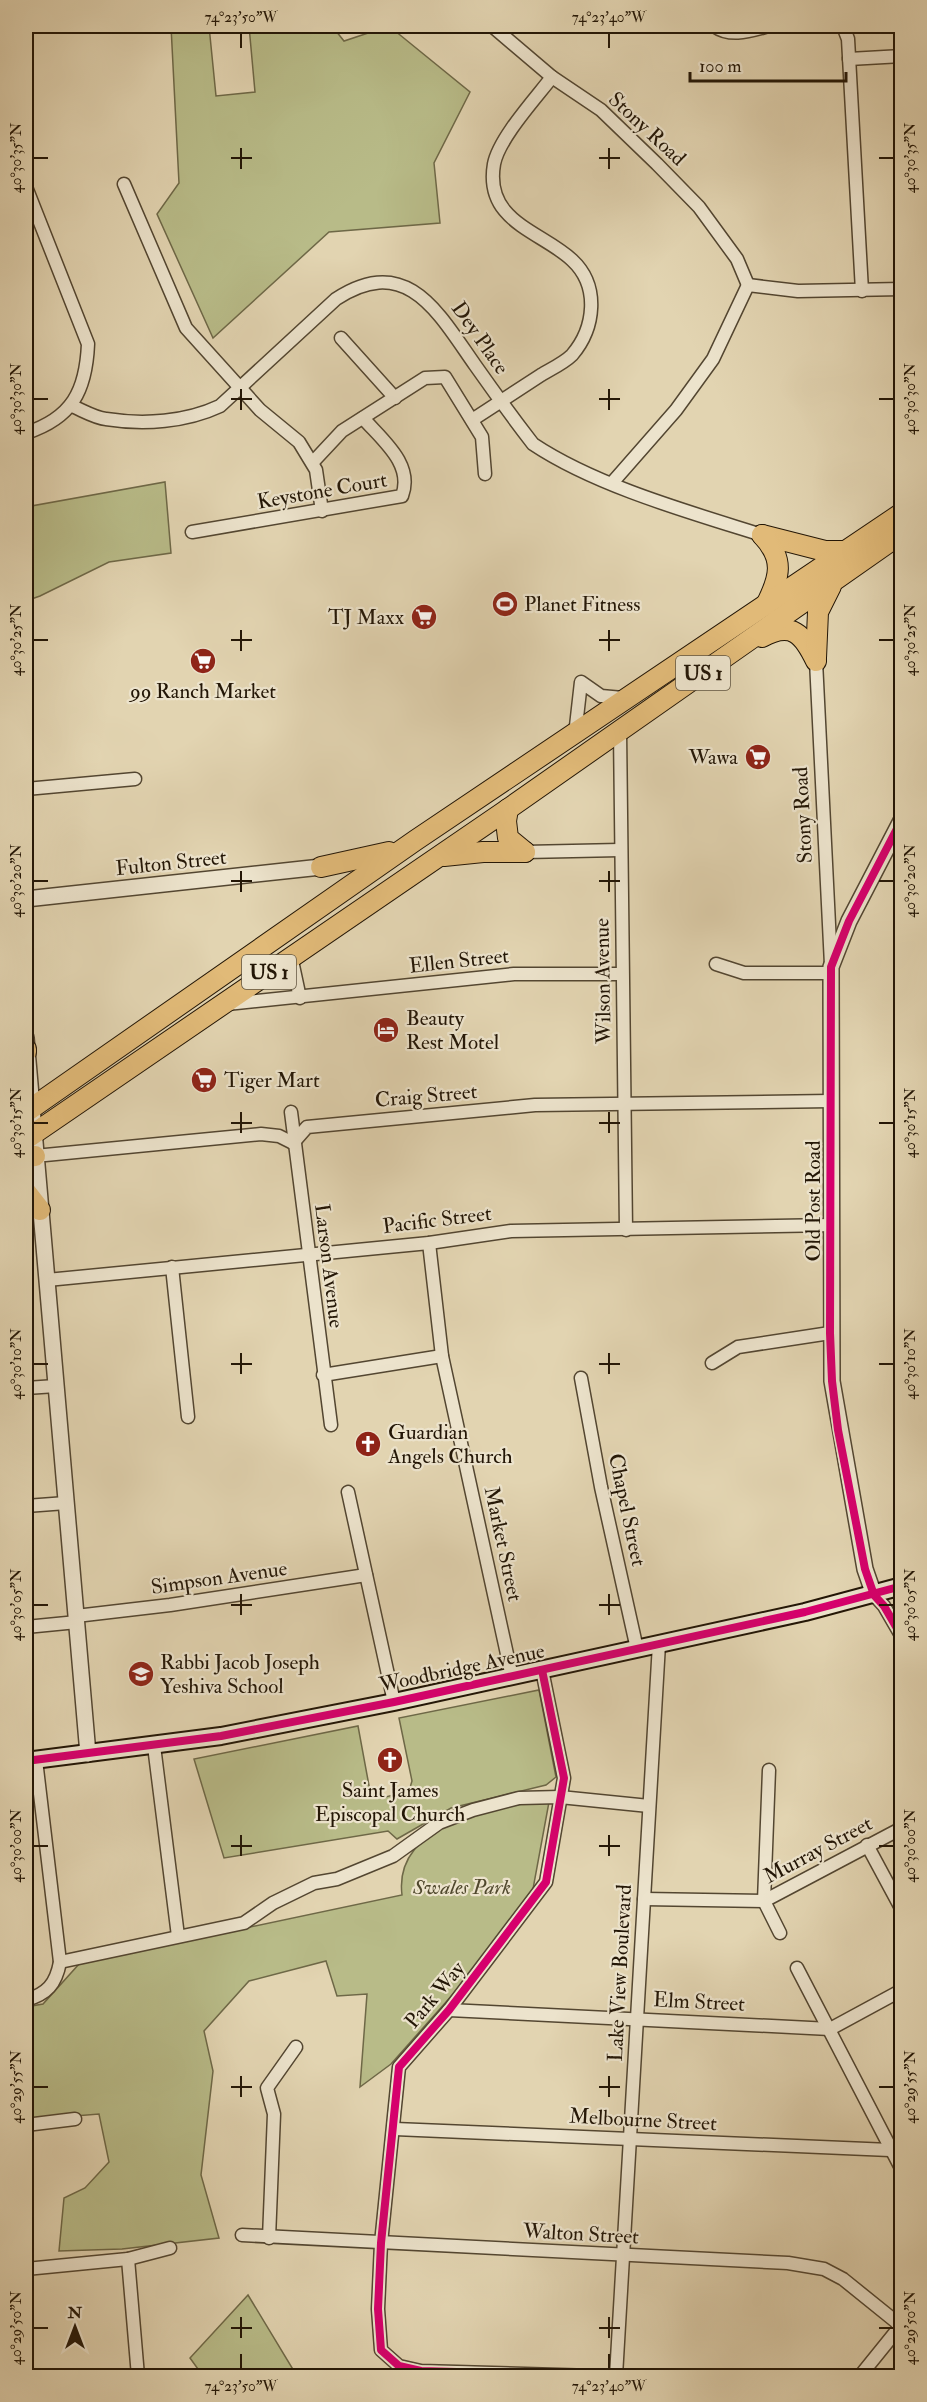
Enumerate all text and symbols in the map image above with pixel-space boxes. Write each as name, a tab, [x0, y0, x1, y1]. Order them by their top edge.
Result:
text: 74°23'50"W	[204, 8, 278, 27]
text: 74°23'40"W	[572, 8, 647, 27]
scale bar	[690, 45, 846, 83]
text: 100 m	[699, 55, 742, 78]
street label: Stony Road	[602, 86, 692, 172]
text: 40°30'35"N	[7, 122, 26, 193]
text: 40°30'35"N	[901, 122, 920, 193]
street label: Dey Place	[445, 296, 515, 380]
text: 40°30'30"N	[7, 363, 26, 435]
text: 40°30'30"N	[901, 363, 920, 435]
street label: Keystone Court	[255, 466, 389, 516]
sports icon: Planet Fitness	[490, 589, 520, 619]
place label: Planet Fitness	[524, 591, 640, 618]
supermarket icon: TJ Maxx	[409, 602, 439, 632]
text: 40°30'25"N	[7, 603, 26, 676]
text: 40°30'25"N	[901, 603, 920, 676]
place label: TJ Maxx	[328, 604, 405, 631]
supermarket icon: 99 Ranch Market	[188, 646, 218, 676]
road number: US 1	[676, 656, 730, 690]
place label: 99 Ranch Market	[128, 678, 276, 705]
supermarket icon: Wawa	[743, 742, 773, 772]
place label: Wawa	[688, 744, 738, 771]
street label: Stony Road	[787, 765, 819, 864]
text: 40°30'20"N	[7, 844, 26, 918]
street label: Fulton Street	[114, 844, 228, 882]
text: 40°30'20"N	[901, 844, 920, 918]
street label: Wilson Avenue	[588, 918, 618, 1045]
street label: Ellen Street	[408, 942, 511, 980]
road number: US 1	[242, 955, 296, 989]
place label: Beauty Rest Motel	[406, 1005, 500, 1056]
hotel icon: Beauty Rest Motel	[371, 1015, 401, 1045]
supermarket icon: Tiger Mart	[189, 1065, 219, 1095]
place label: Tiger Mart	[224, 1067, 320, 1094]
street label: Craig Street	[374, 1078, 478, 1114]
text: 40°30'15"N	[7, 1087, 26, 1158]
text: 40°30'15"N	[901, 1087, 920, 1158]
street label: Old Post Road	[800, 1140, 827, 1262]
street label: Pacific Street	[381, 1200, 493, 1240]
street label: Larson Avenue	[308, 1202, 350, 1330]
text: 40°30'10"N	[7, 1328, 26, 1400]
text: 40°30'10"N	[901, 1328, 920, 1400]
place label: Guardian Angels Church	[387, 1419, 513, 1470]
church icon: Guardian Angels Church	[353, 1429, 383, 1459]
street label: Chapel Street	[602, 1451, 652, 1569]
street label: Market Street	[478, 1484, 528, 1604]
street label: Simpson Avenue	[149, 1555, 289, 1601]
text: 40°30'05"N	[7, 1568, 26, 1641]
text: 40°30'05"N	[901, 1568, 920, 1641]
street label: Woodbridge Avenue	[376, 1637, 547, 1699]
place label: Rabbi Jacob Joseph Yeshiva School	[160, 1649, 320, 1700]
school or university icon: Rabbi Jacob Joseph Yeshiva School	[126, 1659, 156, 1689]
church icon: Saint James Episcopal Church	[375, 1745, 405, 1775]
place label: Saint James Episcopal Church	[315, 1777, 465, 1828]
text: 40°30'00"N	[7, 1809, 26, 1883]
text: 40°30'00"N	[901, 1809, 920, 1883]
street label: Murray Street	[759, 1810, 877, 1890]
park label: Swales Park	[412, 1874, 511, 1901]
street label: Lake View Boulevard	[602, 1883, 638, 2062]
street label: Park Way	[399, 1955, 471, 2034]
street label: Elm Street	[652, 1986, 746, 2018]
text: 40°29'55"N	[7, 2050, 26, 2124]
text: 40°29'55"N	[901, 2050, 920, 2124]
street label: Melbourne Street	[569, 2103, 718, 2137]
street label: Walton Street	[521, 2217, 640, 2251]
text: 40°29'50"N	[7, 2290, 26, 2365]
text: 40°29'50"N	[901, 2290, 920, 2365]
north arrow	[45, 2297, 105, 2357]
text: N	[67, 2303, 83, 2323]
text: 74°23'50"W	[204, 2377, 278, 2396]
text: 74°23'40"W	[572, 2377, 647, 2396]

